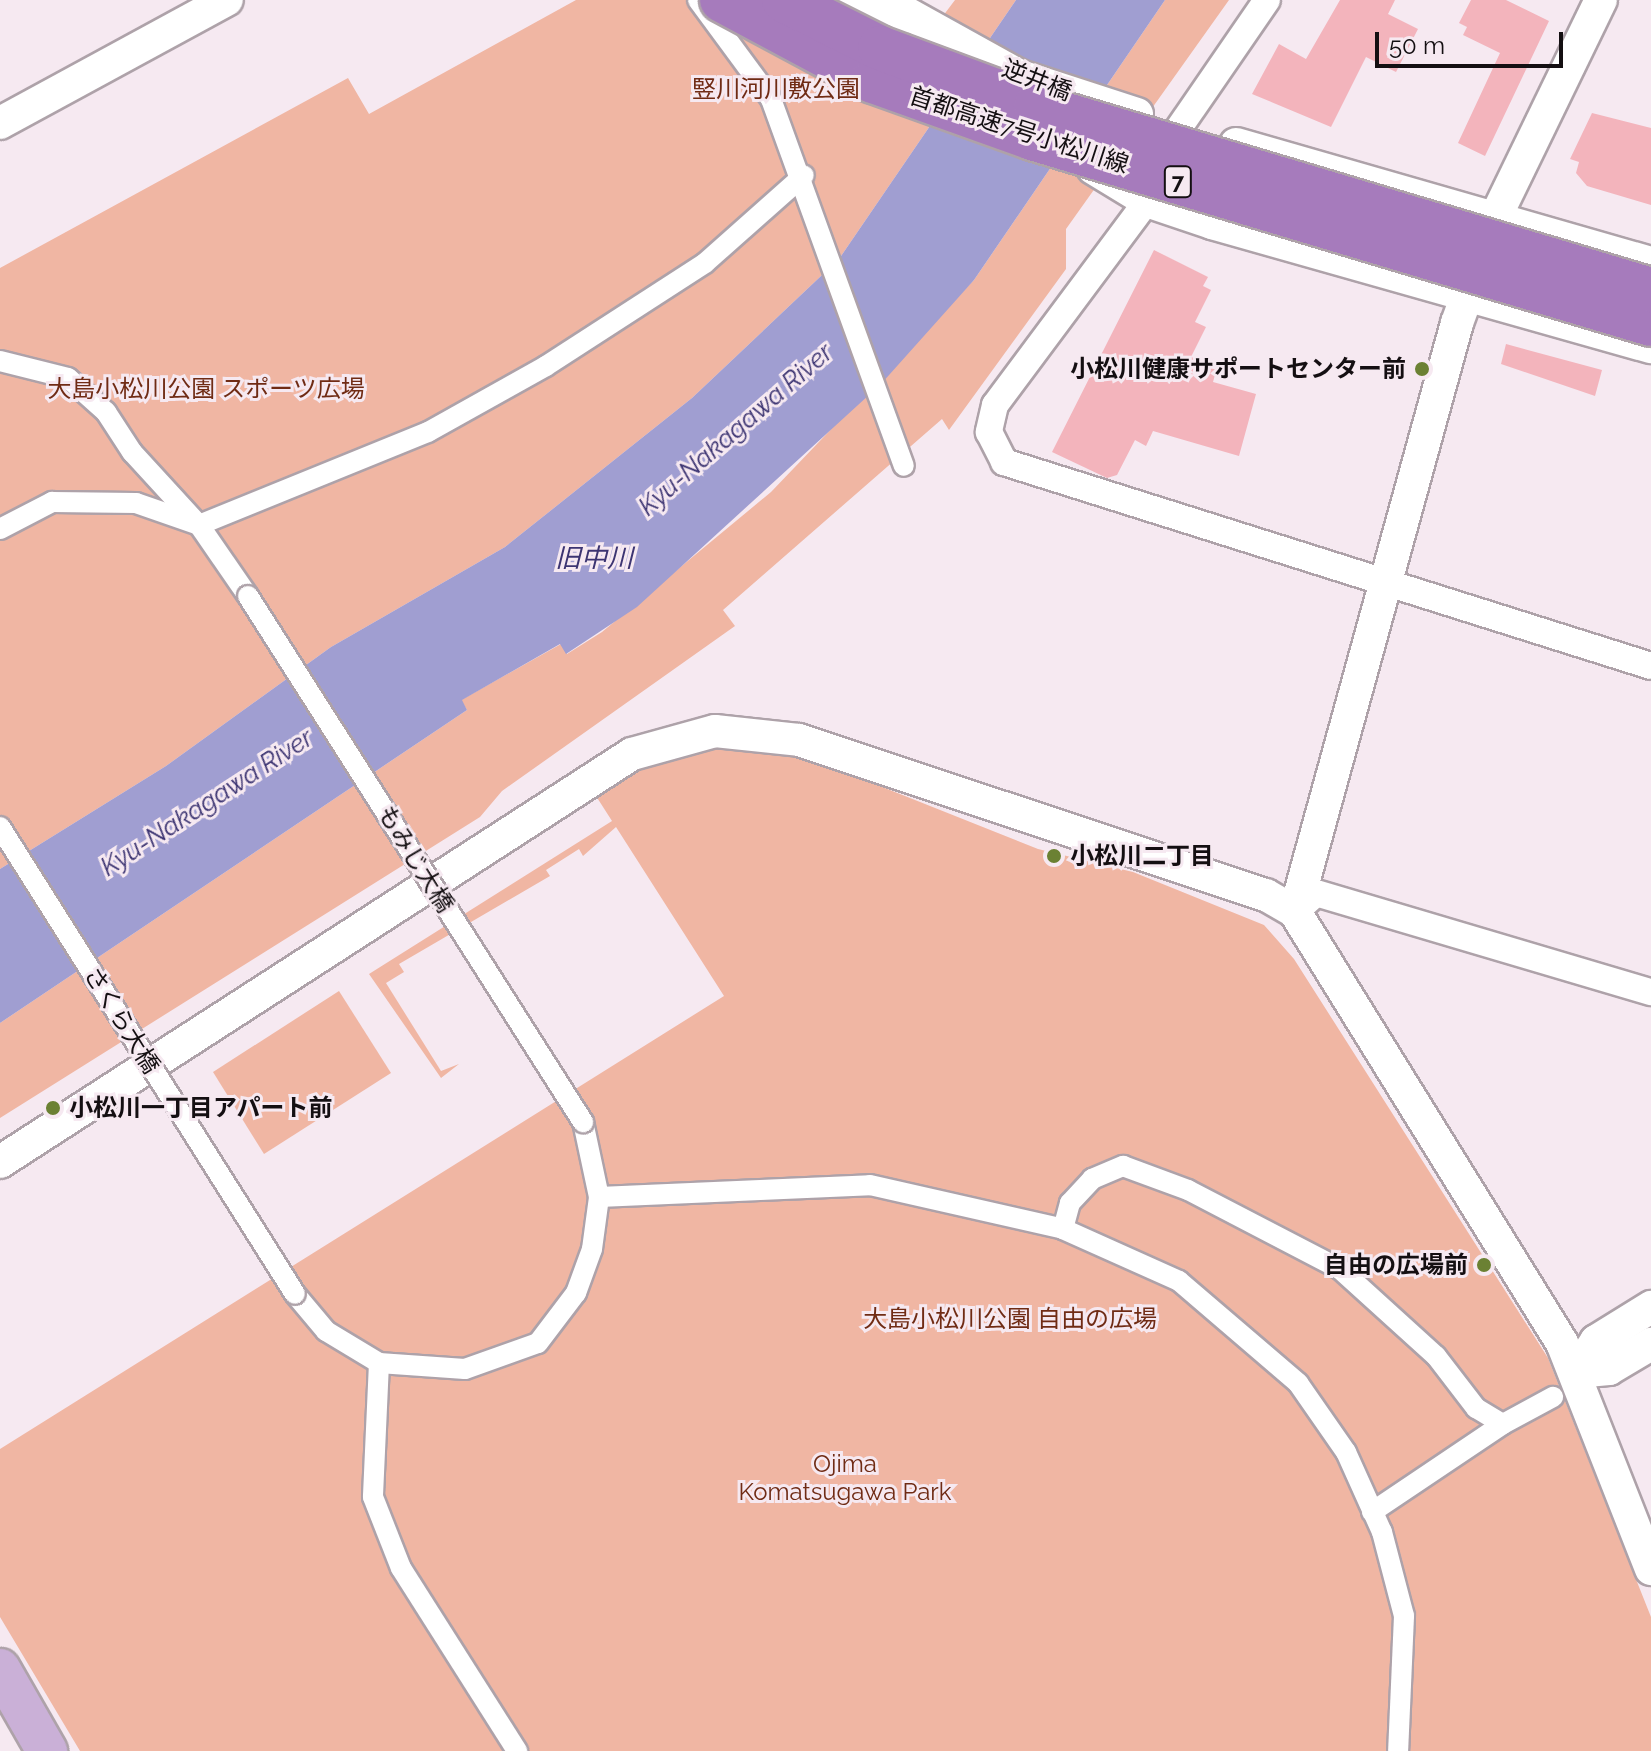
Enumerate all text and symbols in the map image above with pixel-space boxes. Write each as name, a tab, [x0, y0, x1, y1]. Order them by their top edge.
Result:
scale bar	[1379, 16, 1567, 66]
text: 50 m	[1389, 31, 1445, 60]
street label: 逆井橋	[998, 54, 1076, 106]
park label: 竪川河川敷公園	[692, 75, 860, 103]
street label: 首都高速7号小松川線	[906, 81, 1132, 179]
road number: 7	[1162, 164, 1194, 200]
water label: Kyu-Nakagawa River	[633, 337, 839, 523]
place label: 小松川健康サポートセンター前	[1070, 355, 1406, 383]
marker: 小松川健康サポートセンター前	[1413, 360, 1431, 378]
park label: 大島小松川公園 スポーツ広場	[47, 375, 365, 403]
water label: 旧中川	[555, 543, 633, 575]
water label: Kyu-Nakagawa River	[95, 723, 319, 883]
street label: もみじ大橋	[372, 800, 460, 918]
place label: 小松川二丁目	[1070, 842, 1214, 870]
marker: 小松川二丁目	[1045, 847, 1063, 865]
street label: さくら大橋	[78, 961, 166, 1079]
place label: 小松川一丁目アパート前	[69, 1094, 333, 1122]
marker: 小松川一丁目アパート前	[44, 1099, 62, 1117]
place label: 自由の広場前	[1324, 1251, 1468, 1279]
marker: 自由の広場前	[1475, 1256, 1493, 1274]
park label: 大島小松川公園 自由の広場	[863, 1305, 1157, 1333]
park label: Ojima Komatsugawa Park	[739, 1450, 951, 1506]

